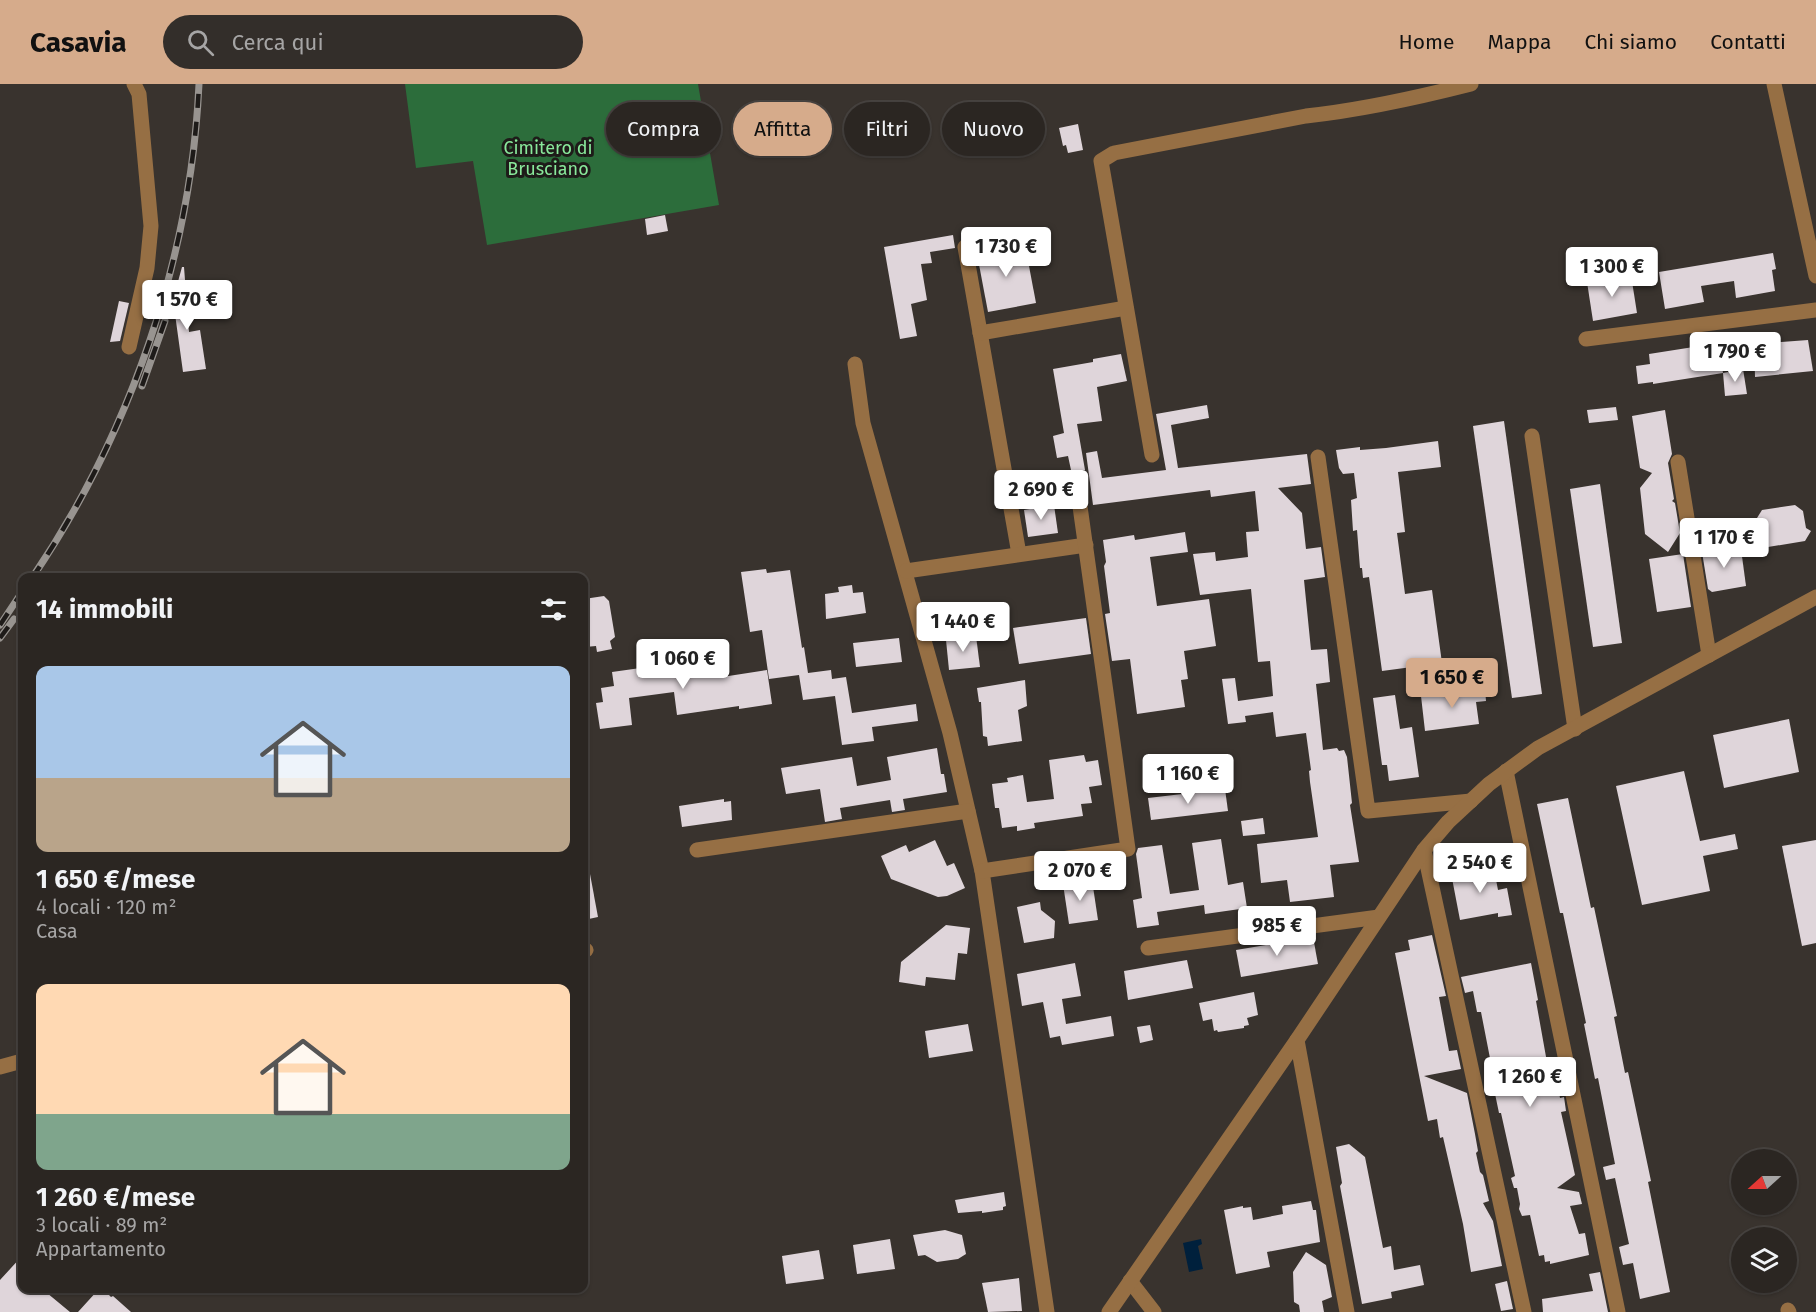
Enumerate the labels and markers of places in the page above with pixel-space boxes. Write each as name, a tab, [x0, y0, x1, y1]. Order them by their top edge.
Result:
pin: 1 730 €	[951, 227, 1061, 278]
pin: 1 300 €	[1557, 247, 1667, 298]
pin: 1 570 €	[132, 280, 242, 331]
pin: 1 790 €	[1680, 332, 1790, 383]
pin: 2 690 €	[986, 470, 1096, 521]
pin: 1 170 €	[1669, 518, 1779, 569]
pin: 1 440 €	[908, 602, 1018, 653]
pin: 1 060 €	[628, 639, 738, 690]
pin: 1 650 €	[1397, 658, 1507, 709]
pin: 1 160 €	[1133, 754, 1243, 805]
pin: 2 540 €	[1425, 843, 1535, 894]
pin: 2 070 €	[1025, 851, 1135, 902]
pin: 985 €	[1235, 906, 1319, 957]
pin: 1 260 €	[1475, 1057, 1585, 1108]

